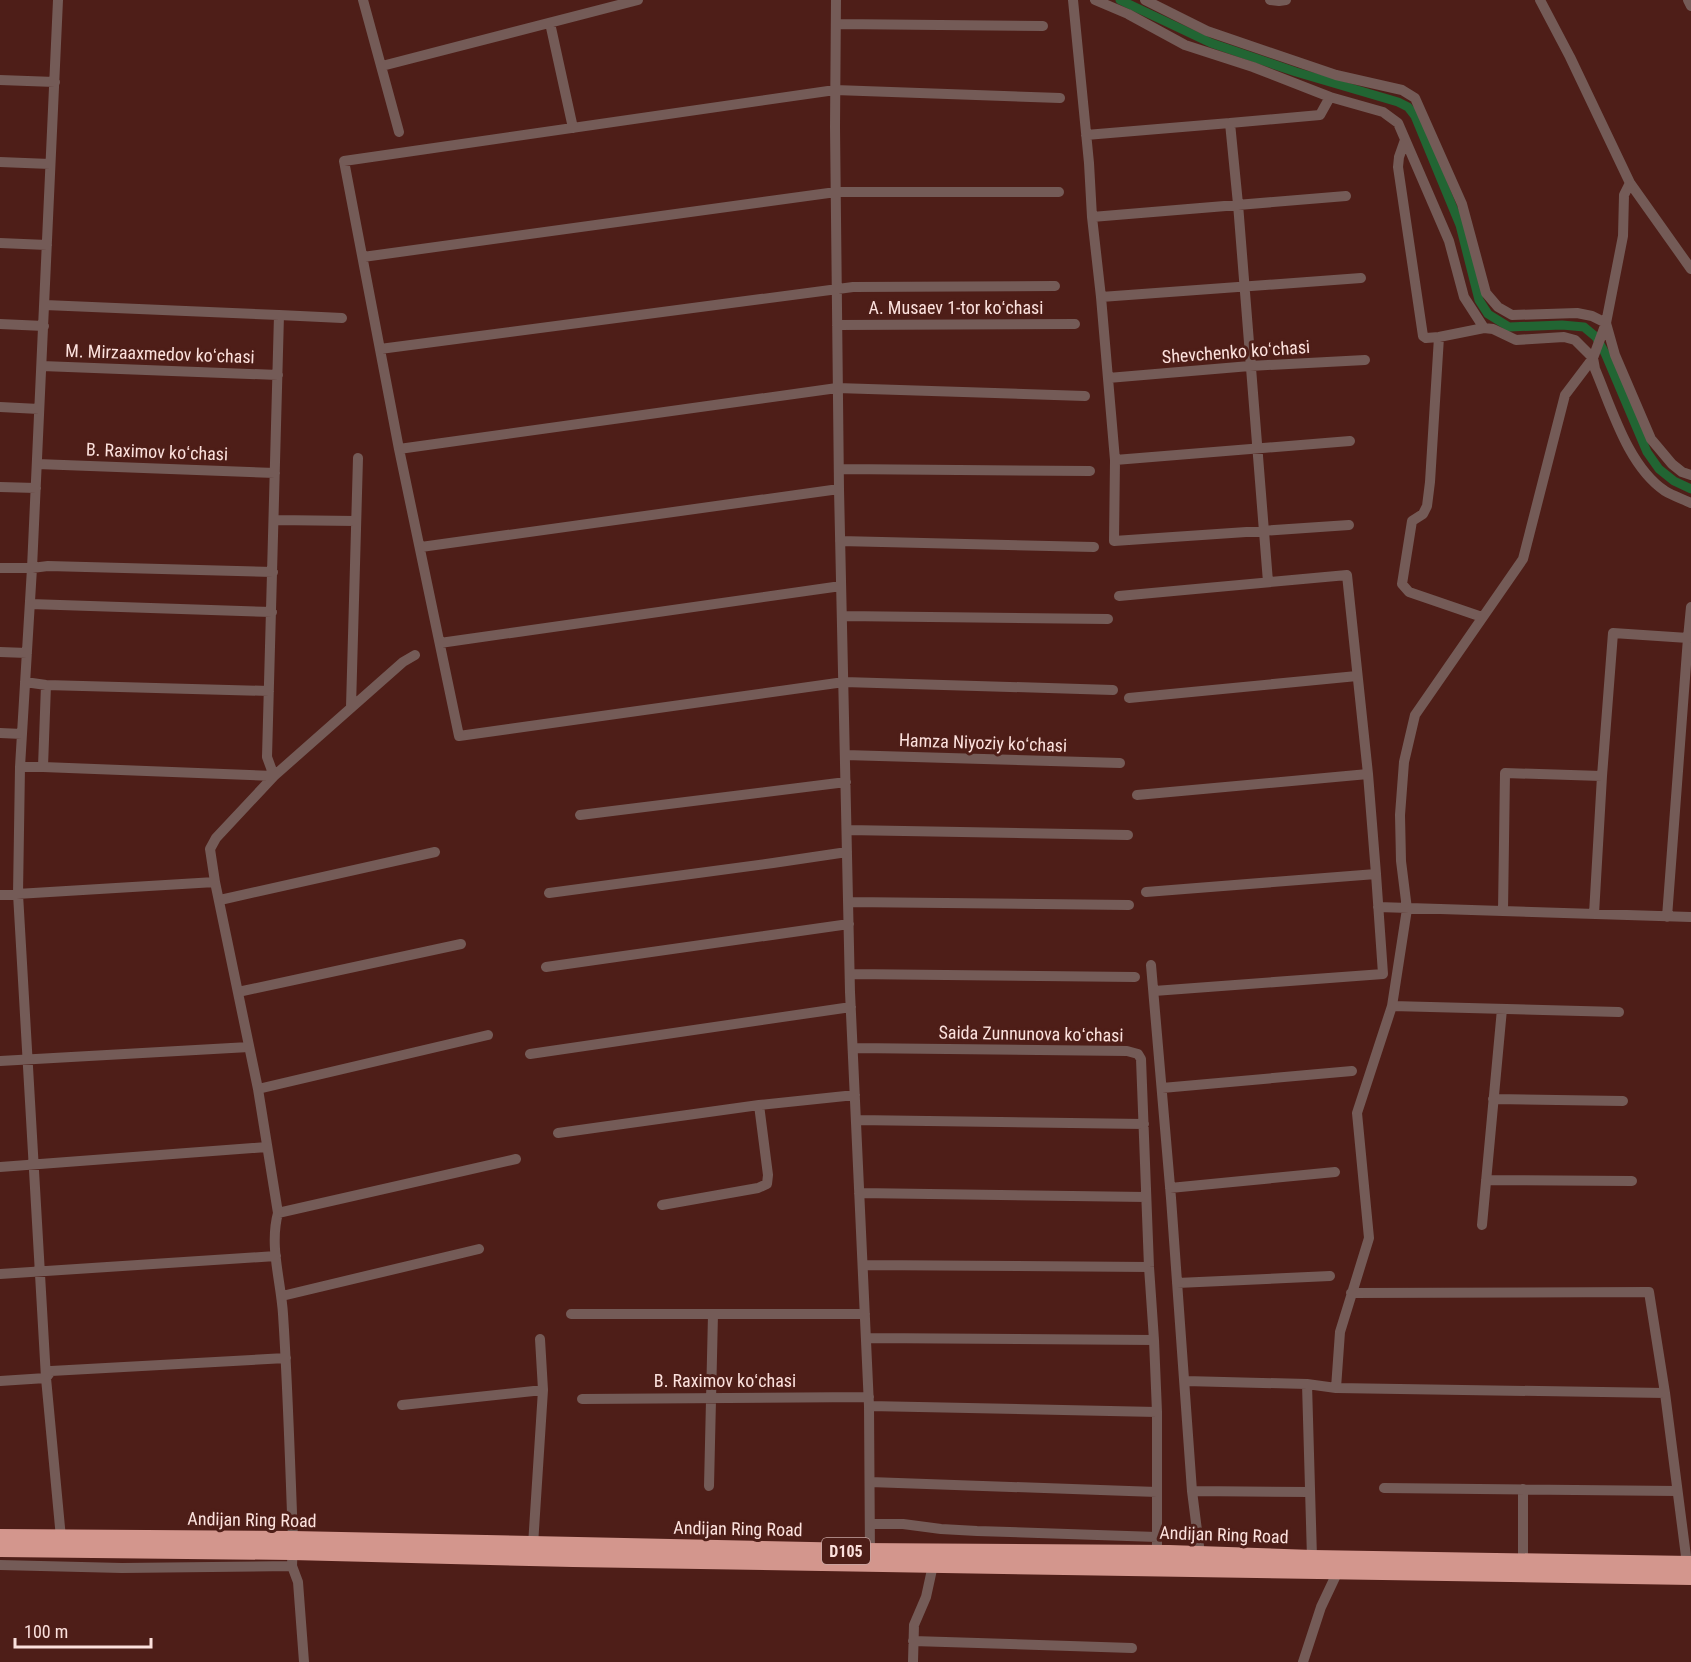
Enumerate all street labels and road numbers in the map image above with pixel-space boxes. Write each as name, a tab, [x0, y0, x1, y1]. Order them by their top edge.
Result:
street label: A. Musaev 1-tor koʻchasi	[869, 297, 1043, 318]
street label: Shevchenko koʻchasi	[1161, 336, 1311, 367]
street label: M. Mirzaaxmedov koʻchasi	[65, 340, 255, 367]
street label: B. Raximov koʻchasi	[86, 439, 228, 464]
street label: Hamza Niyoziy koʻchasi	[899, 729, 1067, 756]
street label: Saida Zunnunova koʻchasi	[938, 1021, 1124, 1046]
street label: B. Raximov koʻchasi	[654, 1370, 796, 1391]
street label: Andijan Ring Road	[187, 1508, 317, 1531]
street label: Andijan Ring Road	[673, 1517, 803, 1540]
street label: Andijan Ring Road	[1159, 1522, 1289, 1547]
road number: D105	[822, 1538, 870, 1564]

